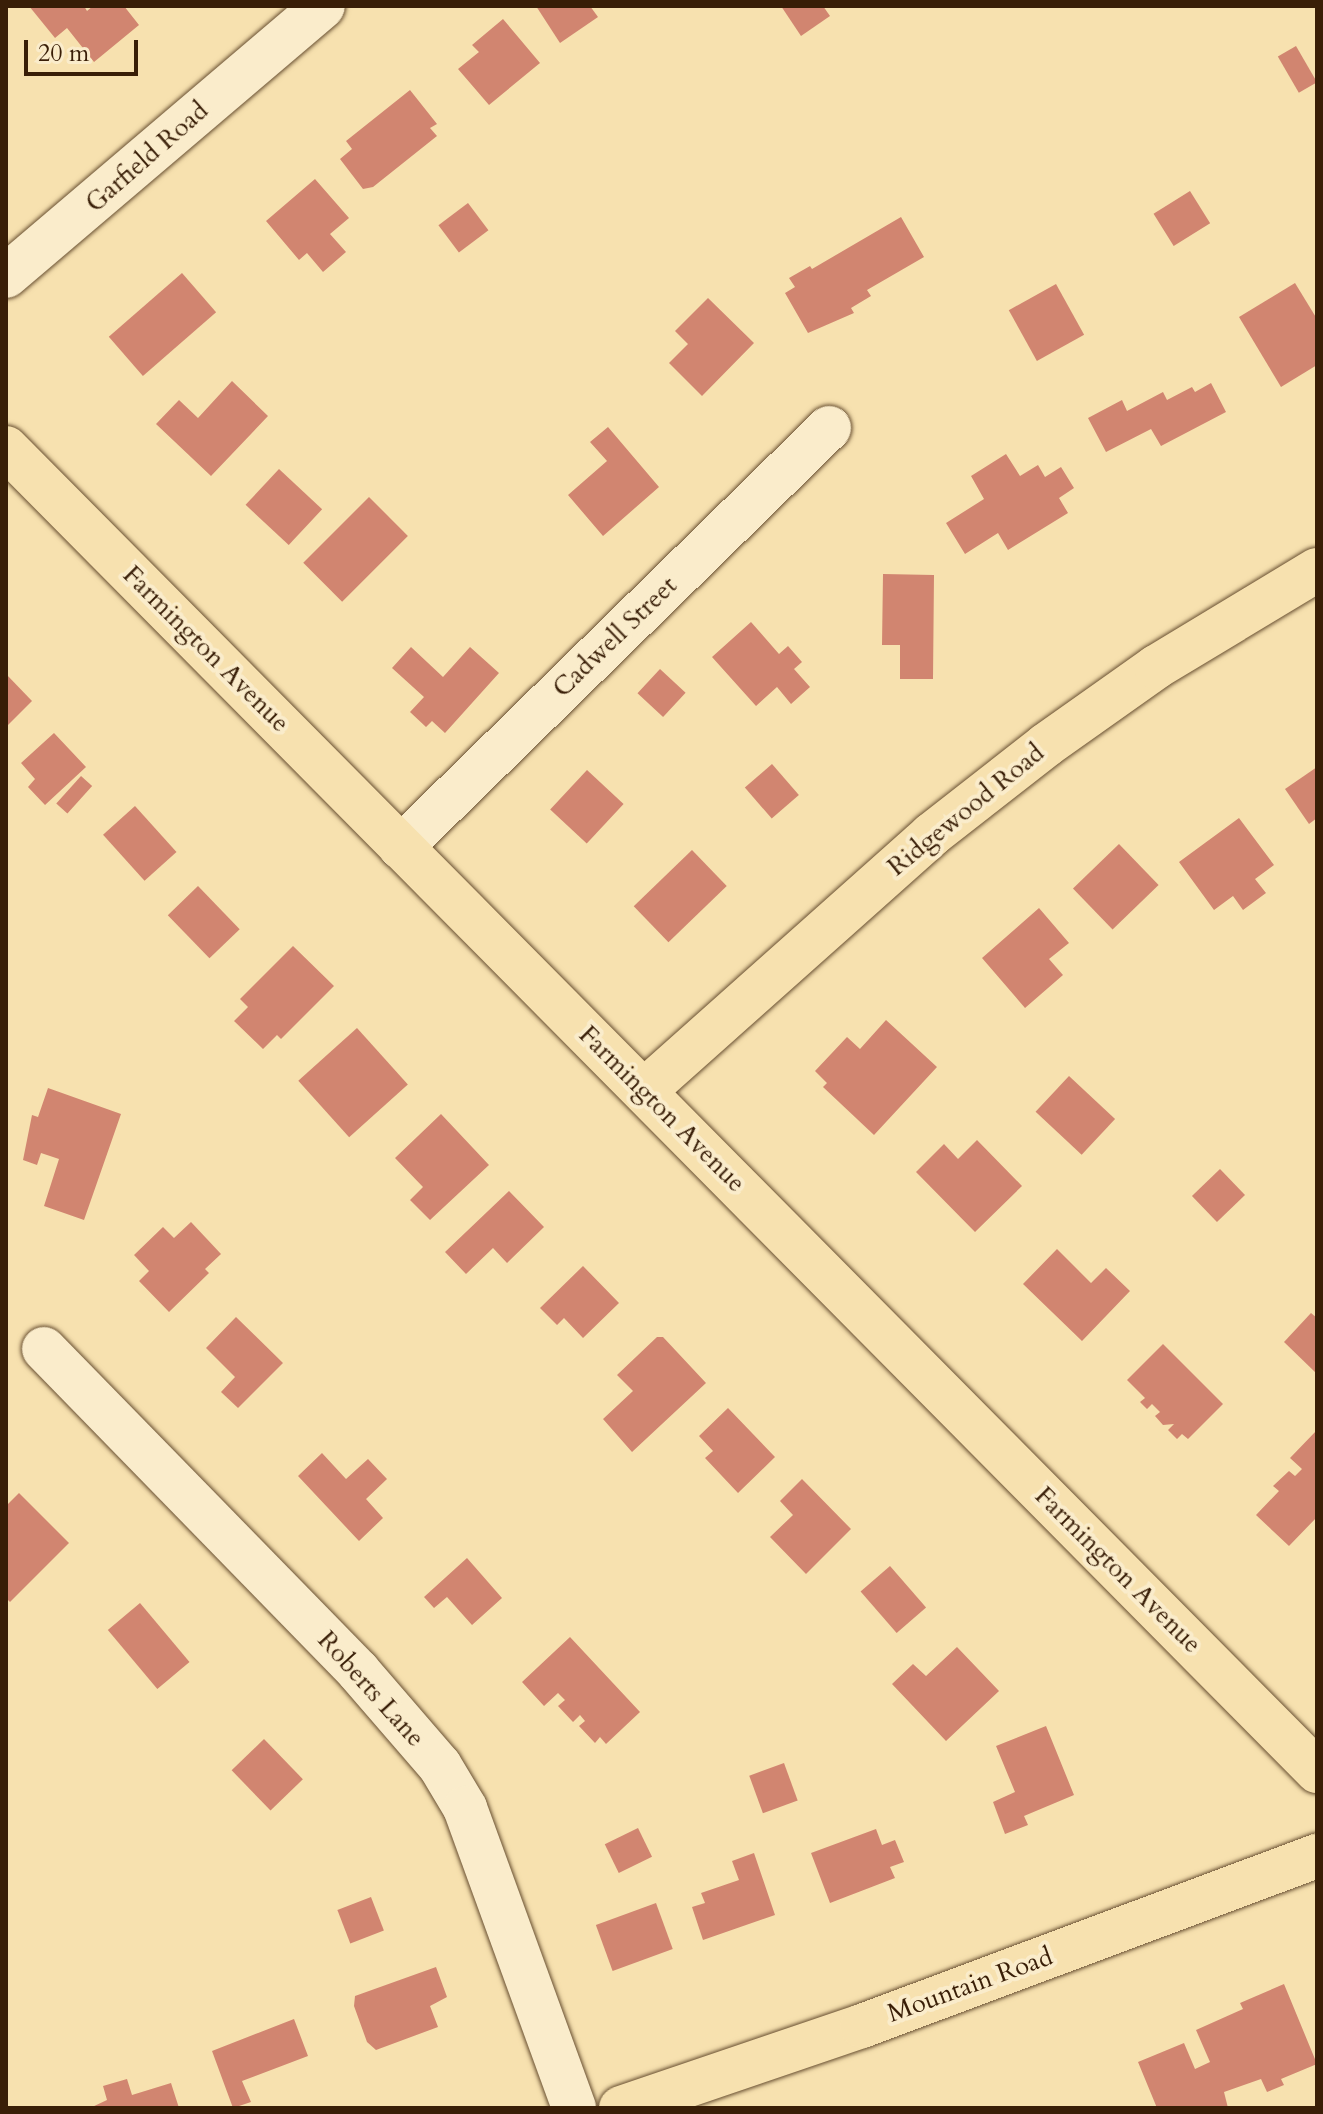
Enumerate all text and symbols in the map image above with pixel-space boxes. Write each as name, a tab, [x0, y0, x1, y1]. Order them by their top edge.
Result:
scale bar	[28, 24, 142, 74]
text: 20 m	[38, 37, 89, 70]
street label: Garfield Road	[79, 95, 215, 219]
street label: Farmington Avenue	[116, 559, 296, 739]
street label: Cadwell Street	[546, 570, 684, 704]
street label: Ridgewood Road	[881, 737, 1051, 883]
street label: Farmington Avenue	[572, 1019, 752, 1199]
street label: Farmington Avenue	[1028, 1480, 1208, 1660]
street label: Roberts Lane	[311, 1625, 431, 1753]
street label: Mountain Road	[883, 1941, 1057, 2029]

